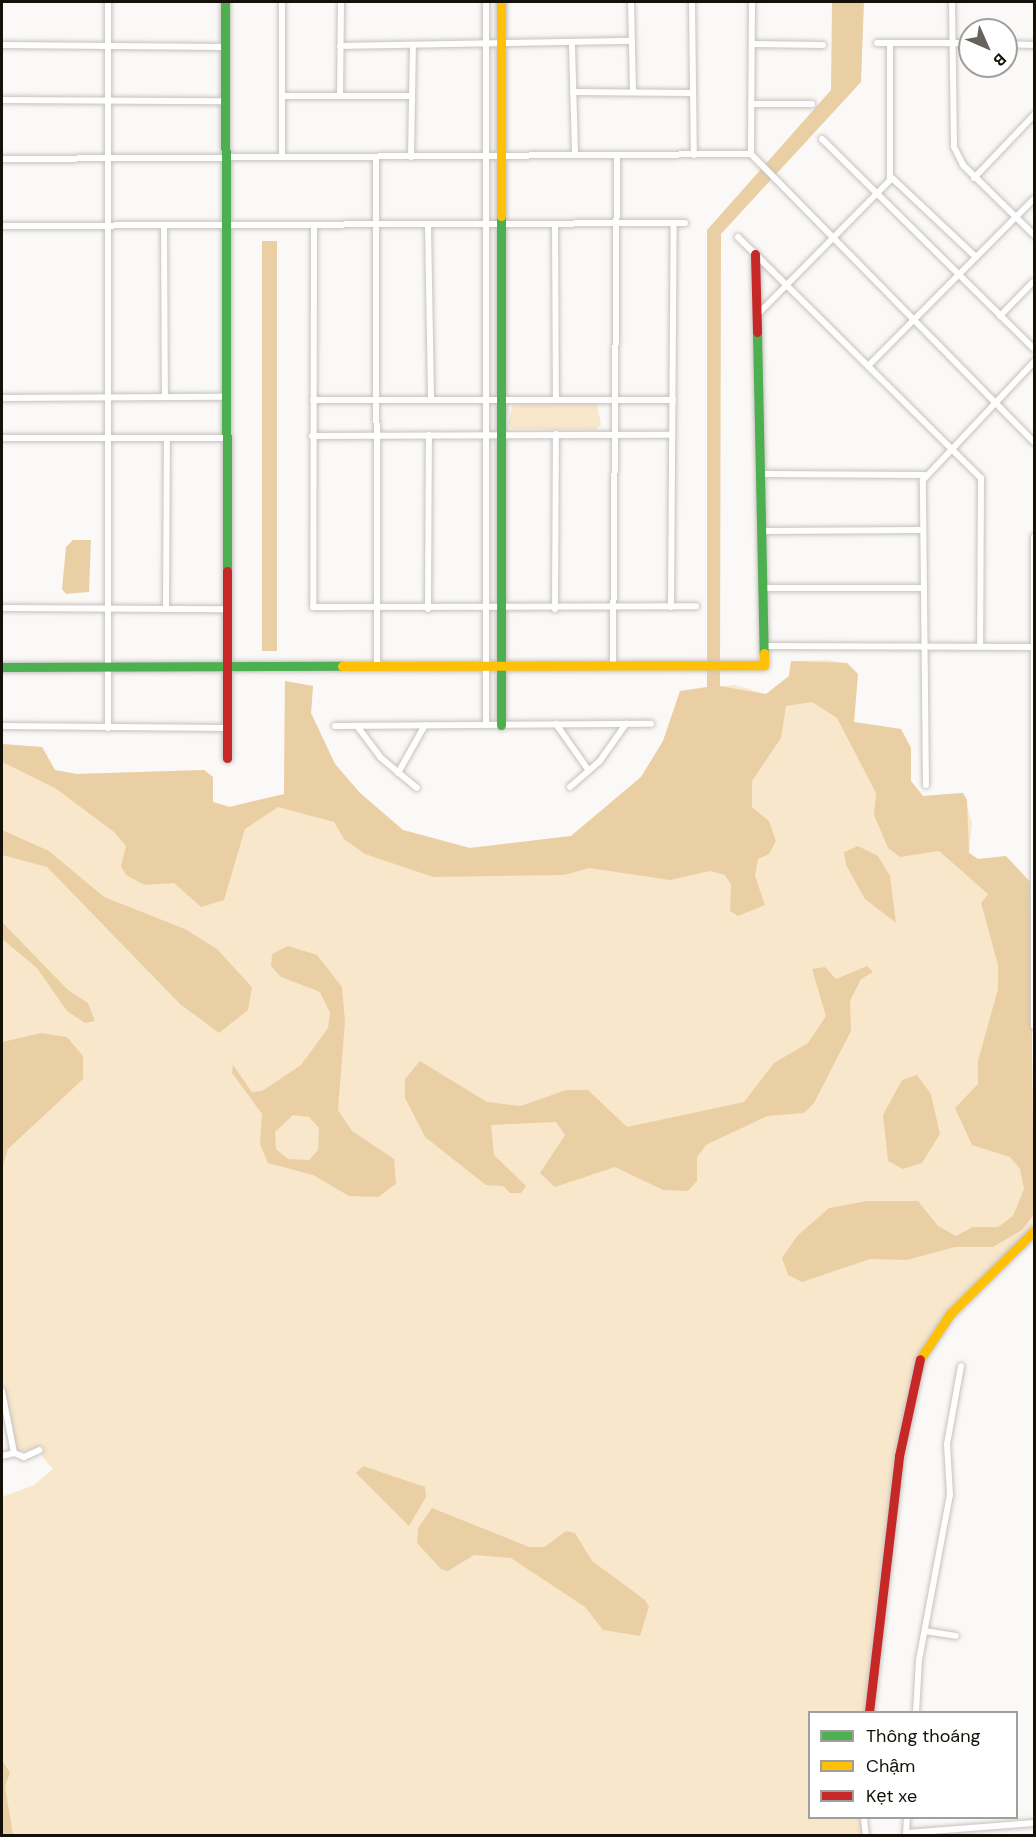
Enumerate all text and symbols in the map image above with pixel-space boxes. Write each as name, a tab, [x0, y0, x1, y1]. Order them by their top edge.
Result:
north arrow	[958, 18, 1018, 78]
text: B	[989, 49, 1011, 71]
legend	[808, 1711, 1018, 1819]
text: Thông thoáng	[866, 1724, 981, 1748]
text: Chậm	[866, 1754, 915, 1778]
text: Kẹt xe	[866, 1784, 917, 1808]

